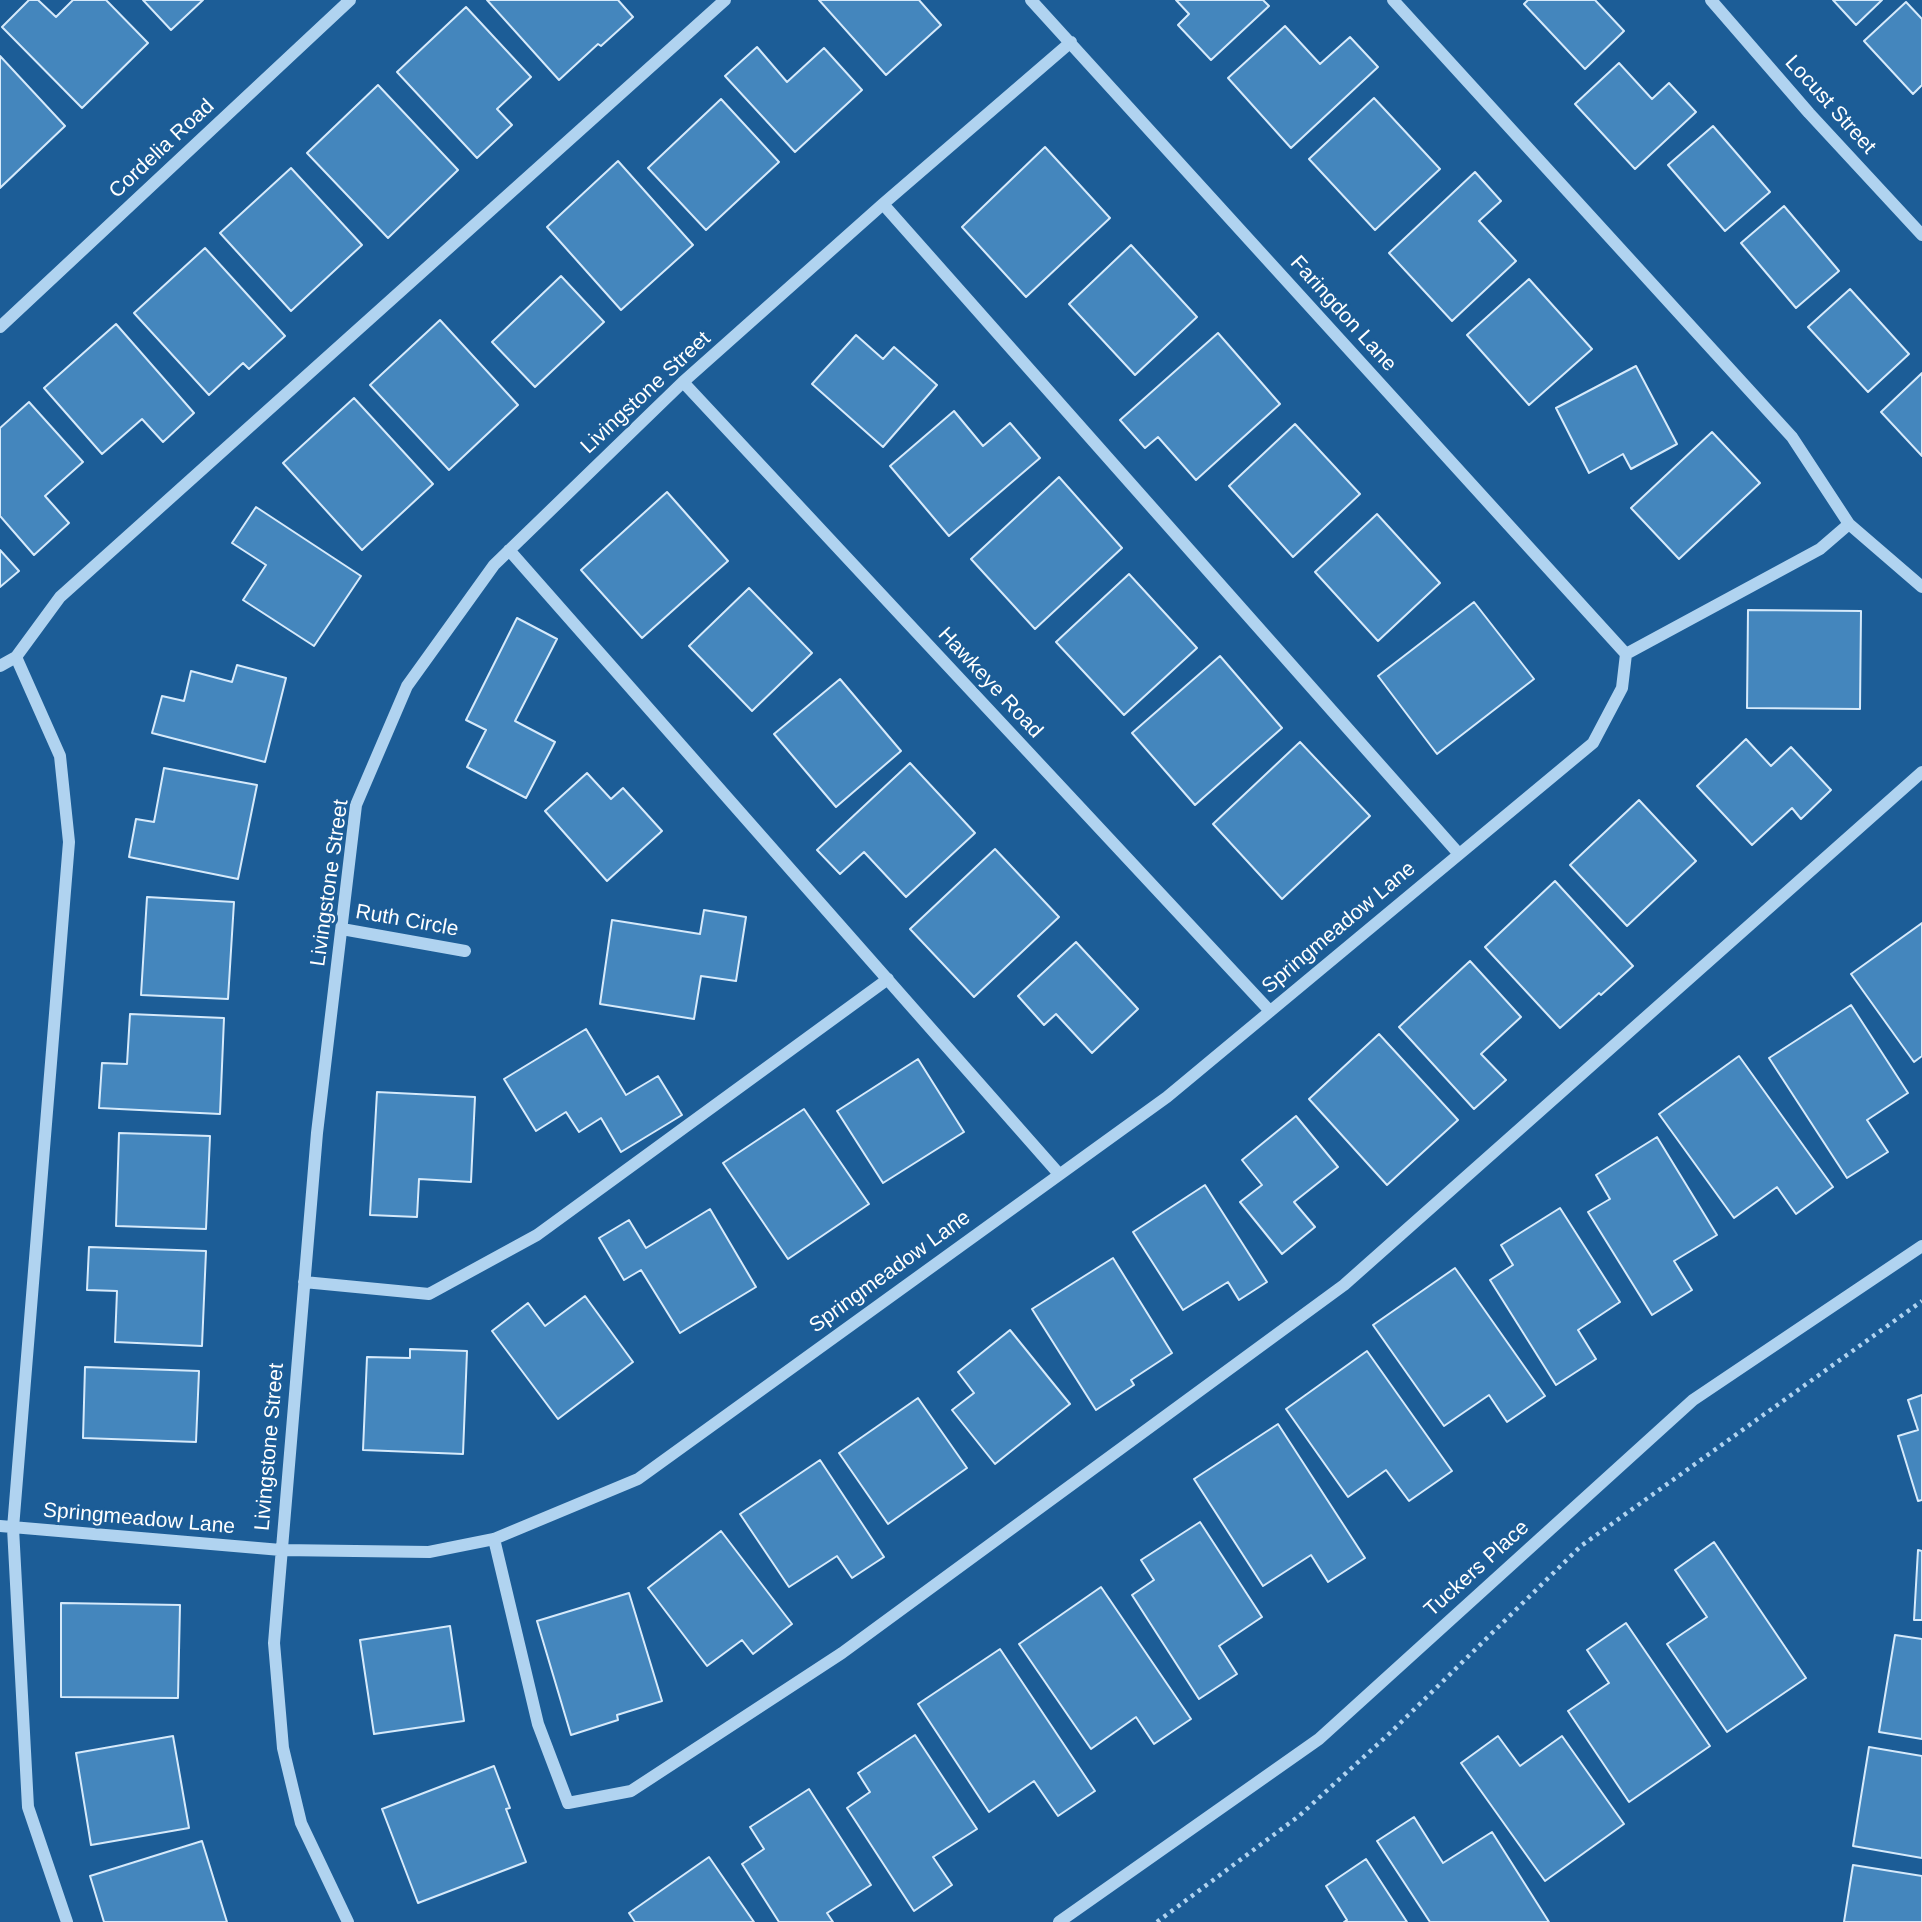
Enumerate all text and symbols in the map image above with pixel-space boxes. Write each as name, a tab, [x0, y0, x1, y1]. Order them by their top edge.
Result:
street label: Locust Street	[1779, 51, 1881, 159]
street label: Cordelia Road	[104, 94, 220, 204]
street label: Faringdon Lane	[1284, 251, 1402, 377]
street label: Livingstone Street	[576, 326, 716, 460]
street label: Hawkeye Road	[932, 622, 1048, 744]
street label: Livingstone Street	[306, 798, 354, 968]
street label: Springmeadow Lane	[1257, 856, 1421, 1000]
street label: Ruth Circle	[354, 900, 460, 942]
street label: Springmeadow Lane	[805, 1205, 975, 1339]
street label: Livingstone Street	[250, 1362, 290, 1532]
street label: Springmeadow Lane	[42, 1498, 236, 1540]
street label: Tuckers Place	[1419, 1515, 1535, 1623]

